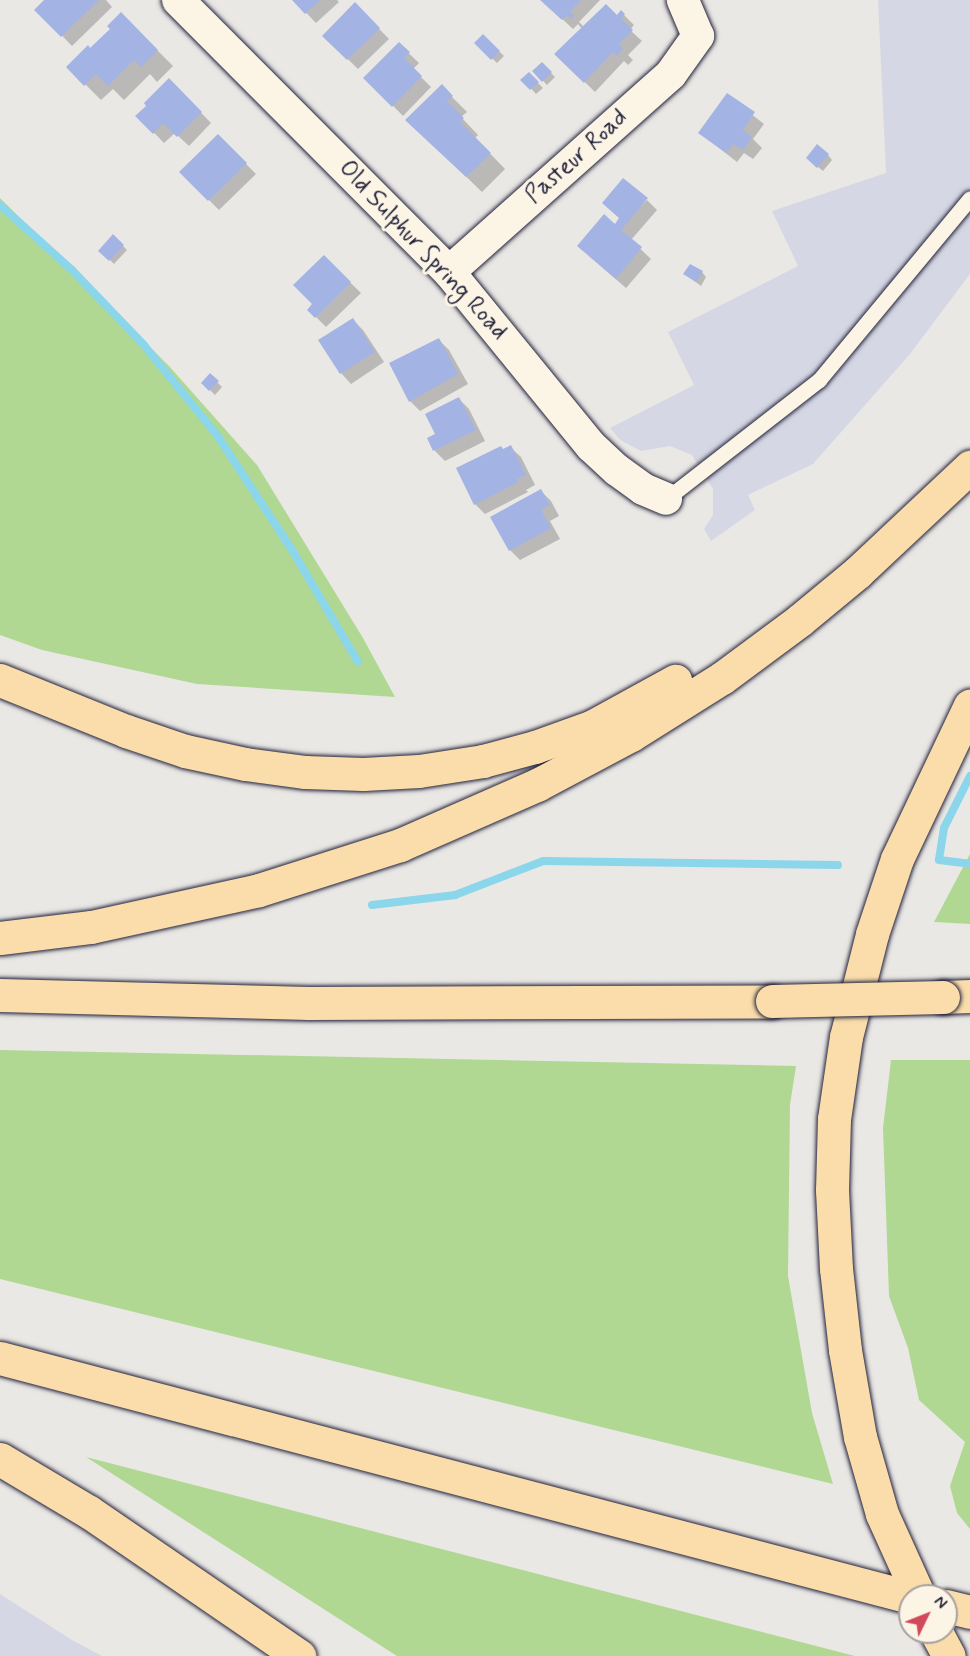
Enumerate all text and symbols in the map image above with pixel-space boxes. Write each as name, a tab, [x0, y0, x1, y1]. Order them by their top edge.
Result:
street label: Pasteur Road	[520, 103, 634, 211]
street label: Old Sulphur Spring Road	[332, 154, 514, 346]
north arrow	[898, 1584, 958, 1644]
text: N	[929, 1592, 951, 1614]

